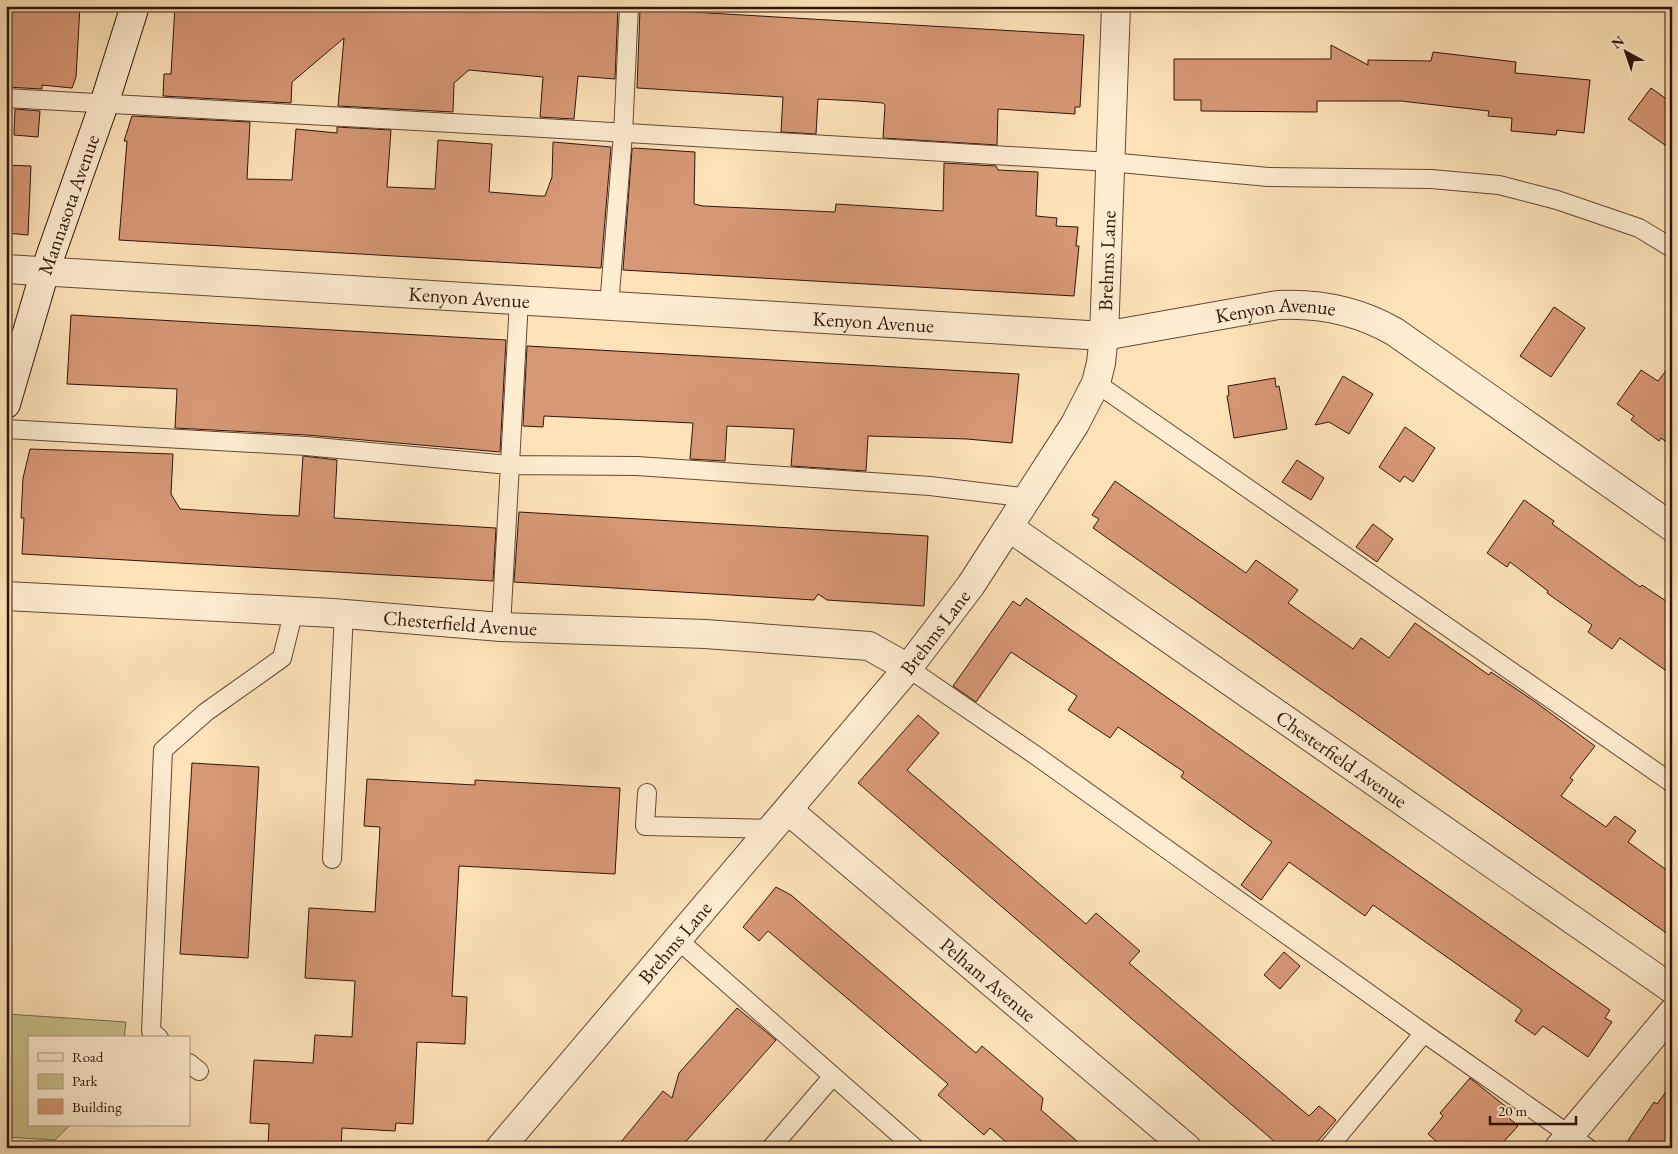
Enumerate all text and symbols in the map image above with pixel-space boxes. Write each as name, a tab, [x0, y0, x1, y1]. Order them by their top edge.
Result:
north arrow	[1600, 28, 1650, 78]
text: N	[1608, 31, 1628, 53]
street label: Mannasota Avenue	[32, 131, 105, 278]
street label: Brehms Lane	[1092, 210, 1122, 311]
street label: Kenyon Avenue	[408, 281, 531, 314]
street label: Kenyon Avenue	[1213, 292, 1338, 329]
street label: Kenyon Avenue	[812, 305, 935, 339]
street label: Brehms Lane	[894, 584, 976, 680]
street label: Chesterfield Avenue	[382, 604, 538, 641]
street label: Chesterfield Avenue	[1271, 704, 1412, 814]
street label: Brehms Lane	[632, 895, 717, 989]
street label: Pelham Avenue	[935, 932, 1042, 1028]
legend	[28, 1036, 190, 1126]
text: Road	[72, 1047, 104, 1066]
text: Park	[72, 1071, 99, 1090]
scale bar	[1490, 1094, 1577, 1126]
text: Building	[72, 1097, 122, 1116]
text: 20 m	[1498, 1101, 1527, 1120]

